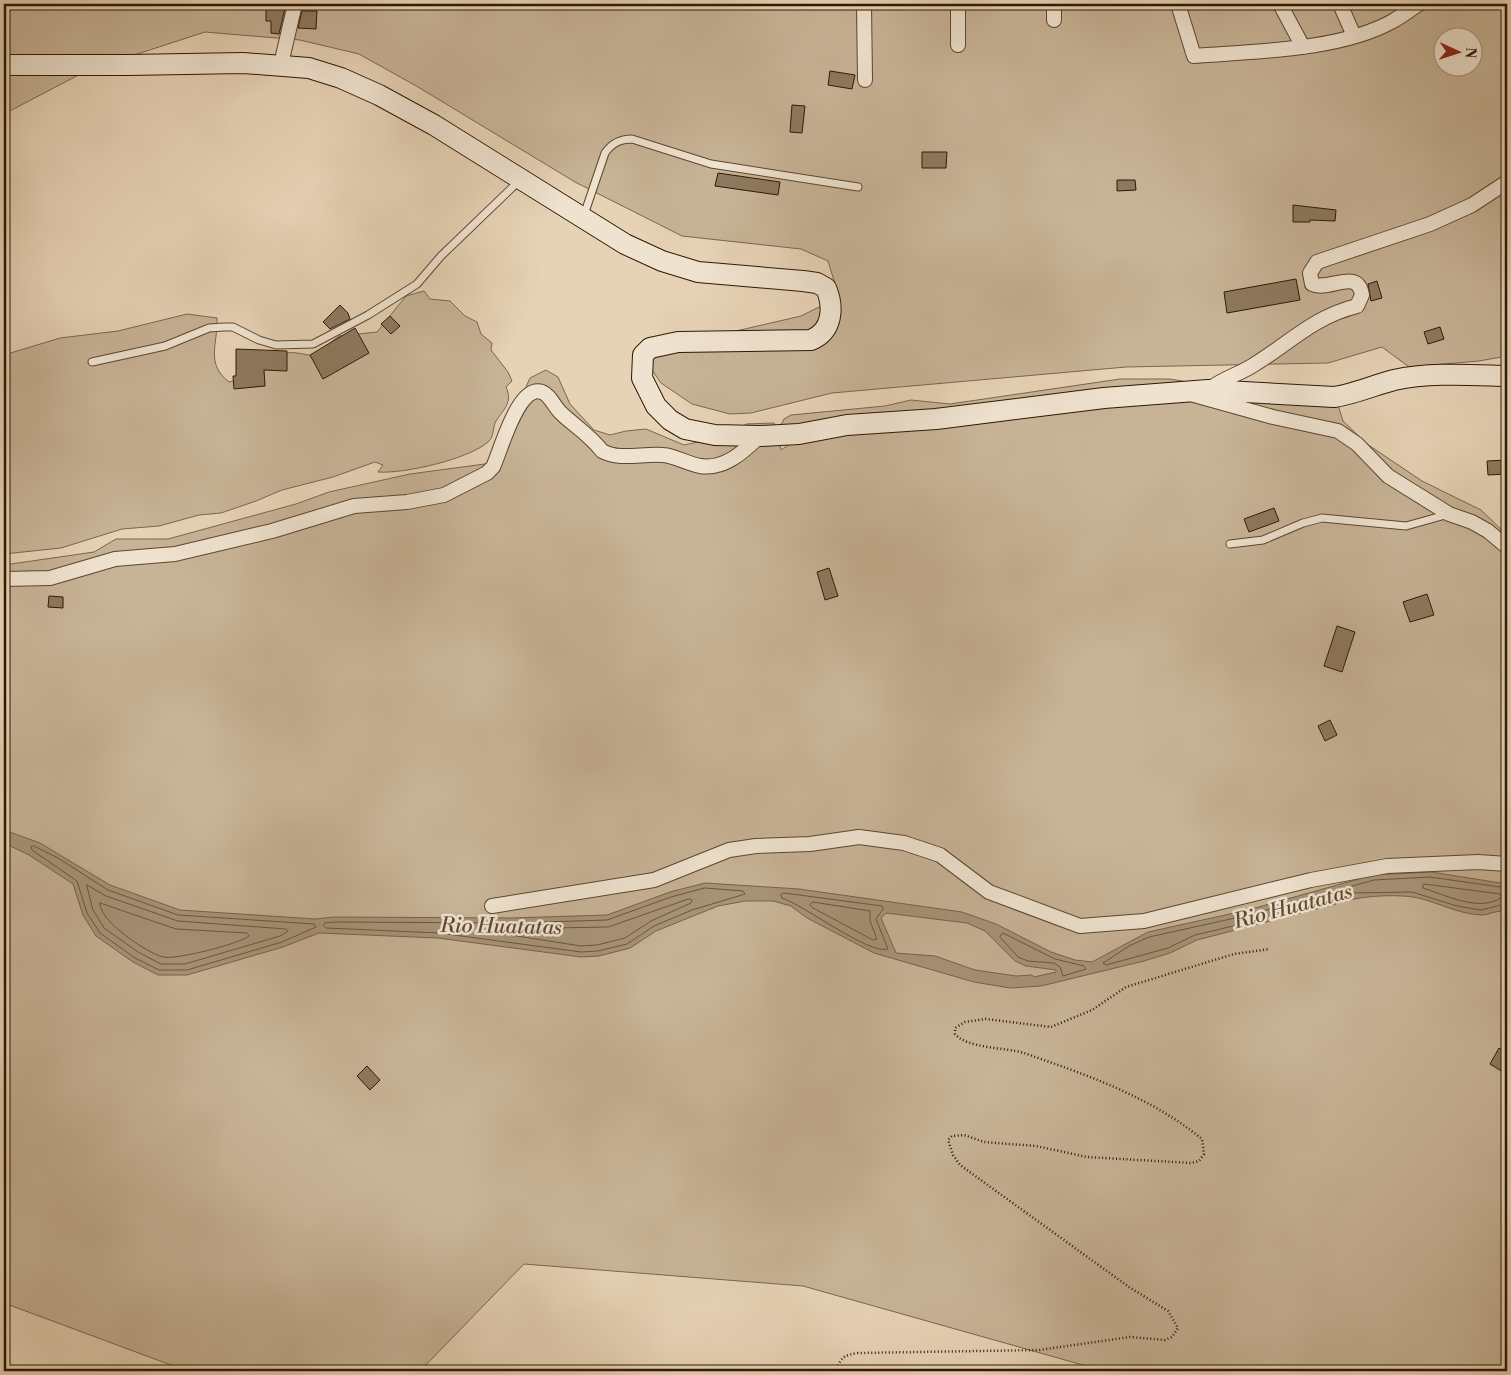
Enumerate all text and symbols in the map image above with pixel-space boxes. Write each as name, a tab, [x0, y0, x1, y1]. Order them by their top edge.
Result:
north arrow	[1434, 28, 1484, 78]
text: N	[1461, 47, 1479, 59]
water label: Rio Huatatas	[1230, 879, 1355, 936]
water label: Rio Huatatas	[439, 913, 562, 941]

